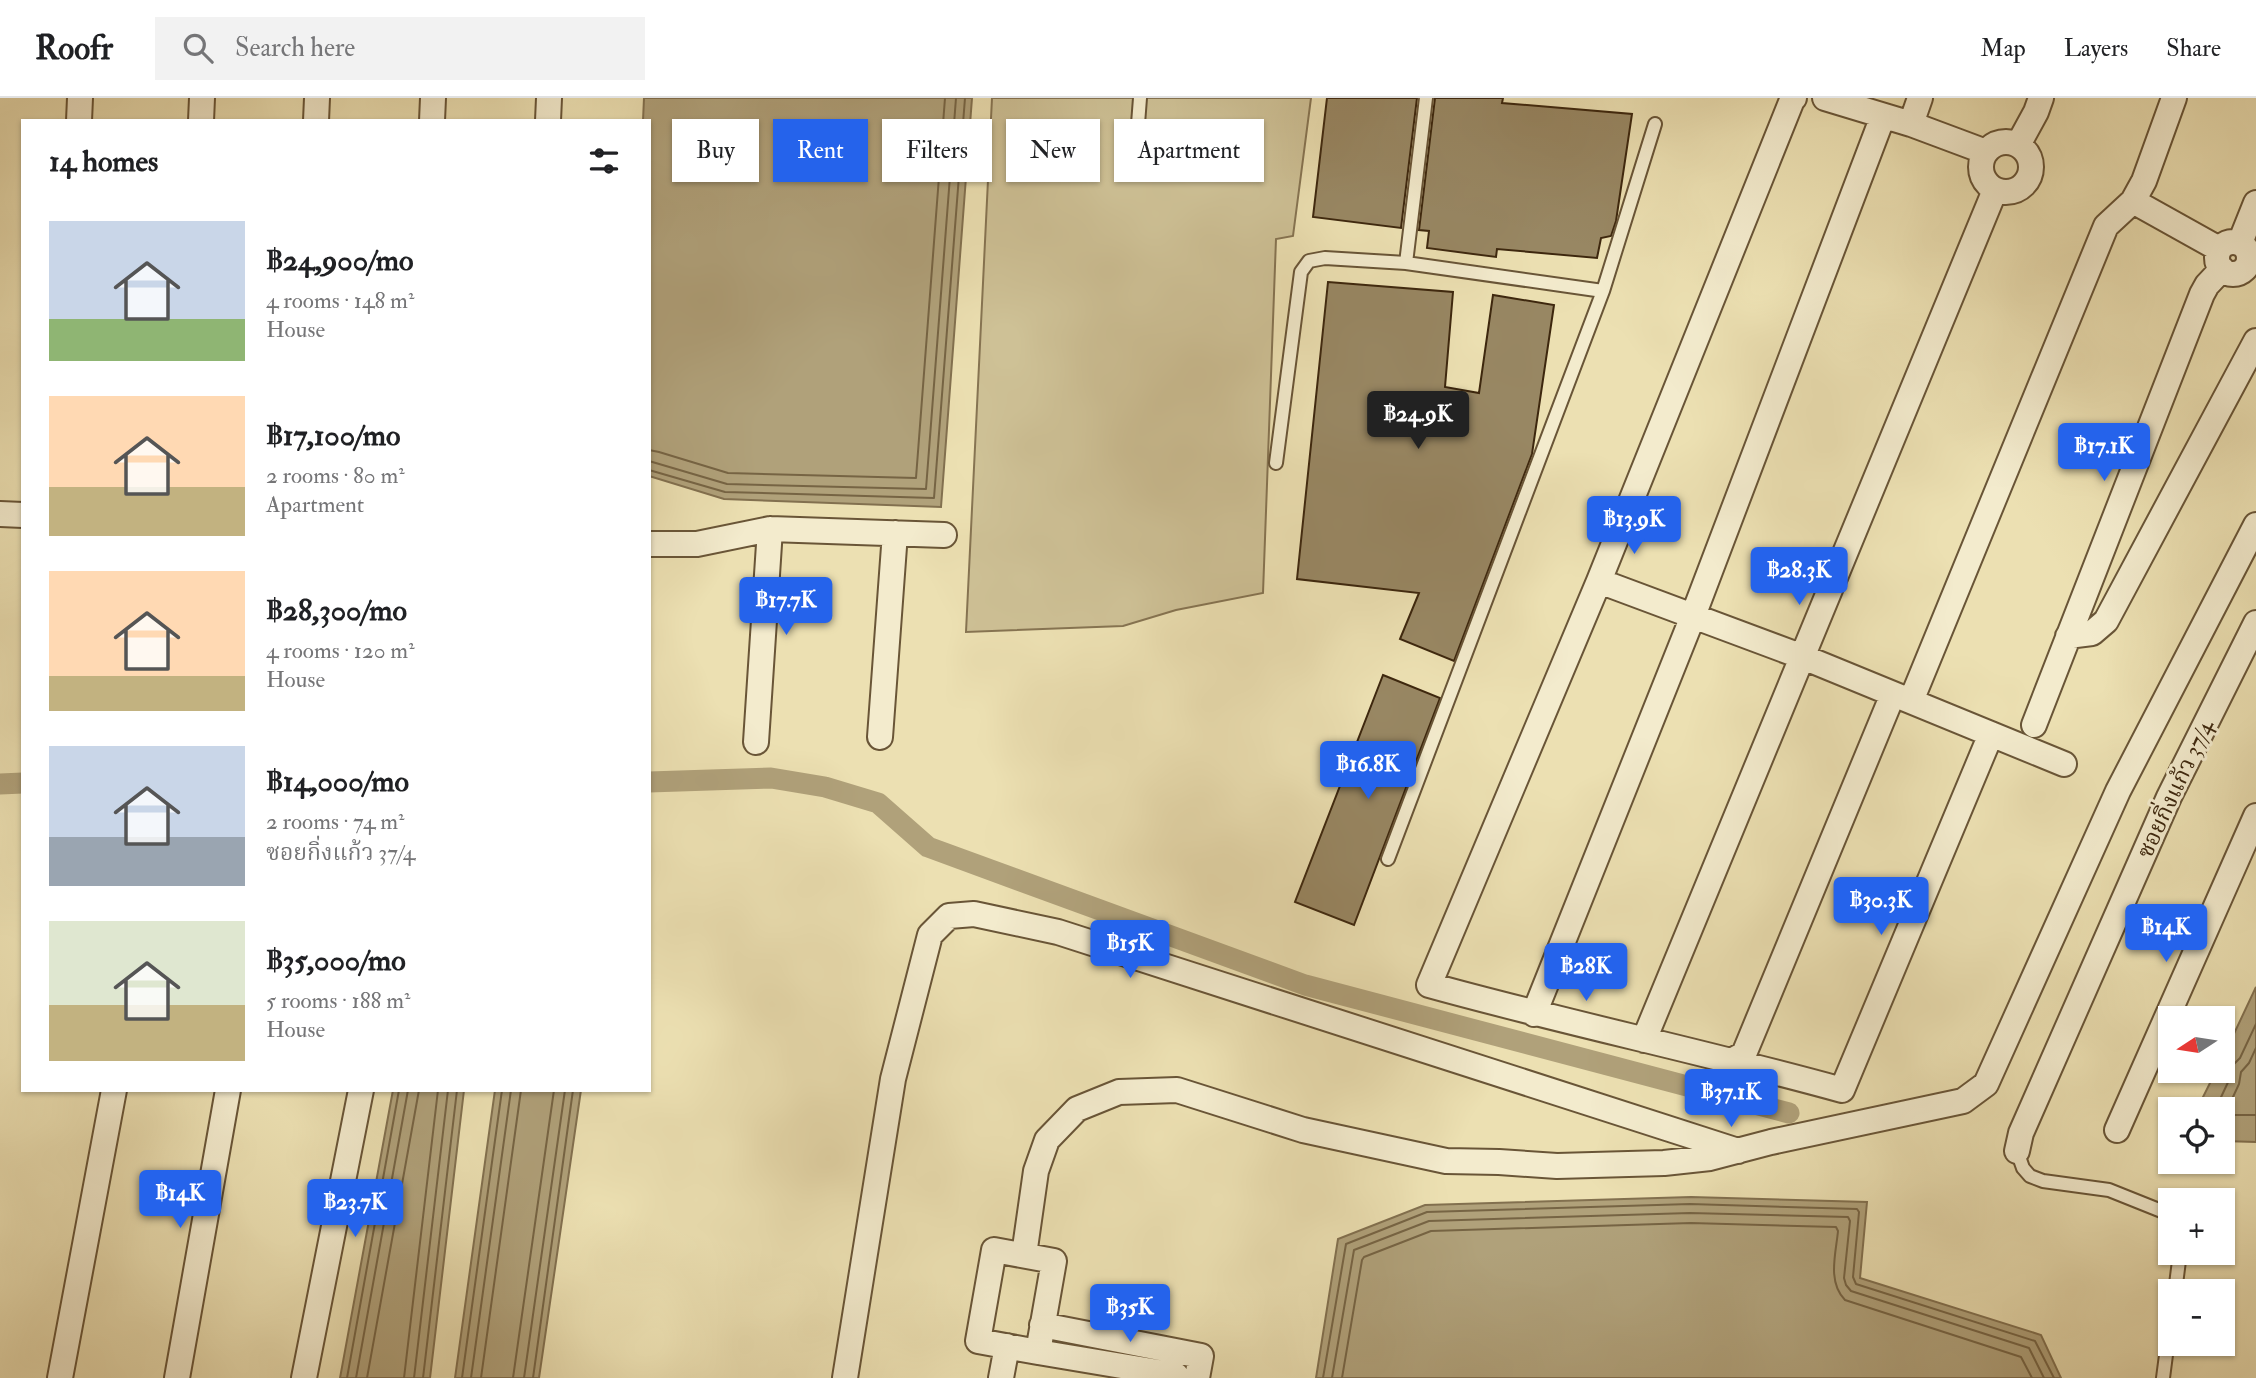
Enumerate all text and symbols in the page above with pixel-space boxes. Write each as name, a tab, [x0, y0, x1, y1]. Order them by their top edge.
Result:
search box	[155, 17, 645, 80]
text: Roofr	[35, 28, 113, 69]
icon: search	[179, 29, 217, 67]
text: Search here	[235, 32, 355, 64]
text: Map	[1981, 33, 2026, 64]
text: Layers	[2064, 33, 2128, 64]
text: Share	[2166, 33, 2221, 64]
chip: Buy	[672, 119, 759, 182]
chip: Rent	[773, 119, 868, 182]
chip: Filters	[882, 119, 992, 182]
chip: New	[1006, 119, 1100, 182]
chip: Apartment	[1114, 119, 1264, 182]
icon: filters	[585, 142, 623, 180]
text: 14 homes	[49, 143, 158, 180]
text: ฿24,900/mo	[266, 242, 413, 279]
icon: home	[105, 249, 189, 333]
text: 4 rooms · 148 m²	[266, 286, 414, 315]
text: House	[266, 315, 325, 344]
pin: ฿24.9K	[1361, 392, 1475, 451]
text: ฿24.9K	[1383, 399, 1453, 428]
text: ฿17,100/mo	[266, 417, 400, 454]
icon: home	[105, 424, 189, 508]
pin: ฿17.1K	[2047, 424, 2161, 483]
text: ฿17.1K	[2074, 431, 2134, 460]
text: 2 rooms · 80 m²	[266, 461, 405, 490]
text: Apartment	[266, 490, 364, 519]
pin: ฿13.9K	[1577, 496, 1691, 556]
text: ฿13.9K	[1603, 504, 1665, 533]
pin: ฿28.3K	[1742, 547, 1856, 607]
text: ฿28.3K	[1767, 555, 1831, 584]
pin: ฿17.7K	[729, 578, 843, 637]
text: ฿17.7K	[755, 585, 817, 614]
text: ฿28,300/mo	[266, 592, 407, 629]
icon: home	[105, 599, 189, 683]
text: 4 rooms · 120 m²	[266, 636, 415, 665]
text: House	[266, 665, 325, 694]
street label: ซอยกิ่งแก้ว 37/4	[2128, 713, 2220, 863]
pin: ฿16.8K	[1311, 742, 1425, 801]
text: ฿16.8K	[1336, 749, 1400, 778]
text: ฿14,000/mo	[266, 763, 409, 800]
icon: home	[105, 774, 189, 858]
text: 2 rooms · 74 m²	[266, 807, 405, 836]
text: ซอยกิ่งแก้ว 37/4	[266, 838, 415, 867]
pin: ฿30.3K	[1824, 878, 1938, 937]
text: ฿30.3K	[1850, 885, 1912, 914]
pin: ฿14K	[2125, 904, 2207, 964]
text: ฿14K	[2141, 912, 2191, 941]
pin: ฿15K	[1089, 920, 1171, 980]
text: ฿15K	[1106, 928, 1154, 957]
text: ฿35,000/mo	[266, 942, 406, 979]
pin: ฿28K	[1545, 944, 1627, 1003]
icon: home	[105, 949, 189, 1033]
text: ฿28K	[1560, 951, 1612, 980]
text: 5 rooms · 188 m²	[266, 986, 410, 1015]
north arrow	[2158, 1006, 2235, 1083]
map controls	[2158, 1006, 2235, 1356]
text: House	[266, 1015, 325, 1044]
pin: ฿37.1K	[1674, 1070, 1788, 1129]
text: ฿37.1K	[1701, 1077, 1761, 1106]
button: locate	[2158, 1097, 2235, 1174]
pin: ฿14K	[139, 1170, 221, 1230]
text: ฿14K	[155, 1178, 205, 1207]
pin: ฿23.7K	[298, 1180, 412, 1239]
text: ฿23.7K	[323, 1187, 387, 1216]
button: +	[2158, 1188, 2235, 1265]
button: −	[2158, 1279, 2235, 1356]
pin: ฿35K	[1089, 1284, 1171, 1344]
text: ฿35K	[1106, 1292, 1154, 1321]

